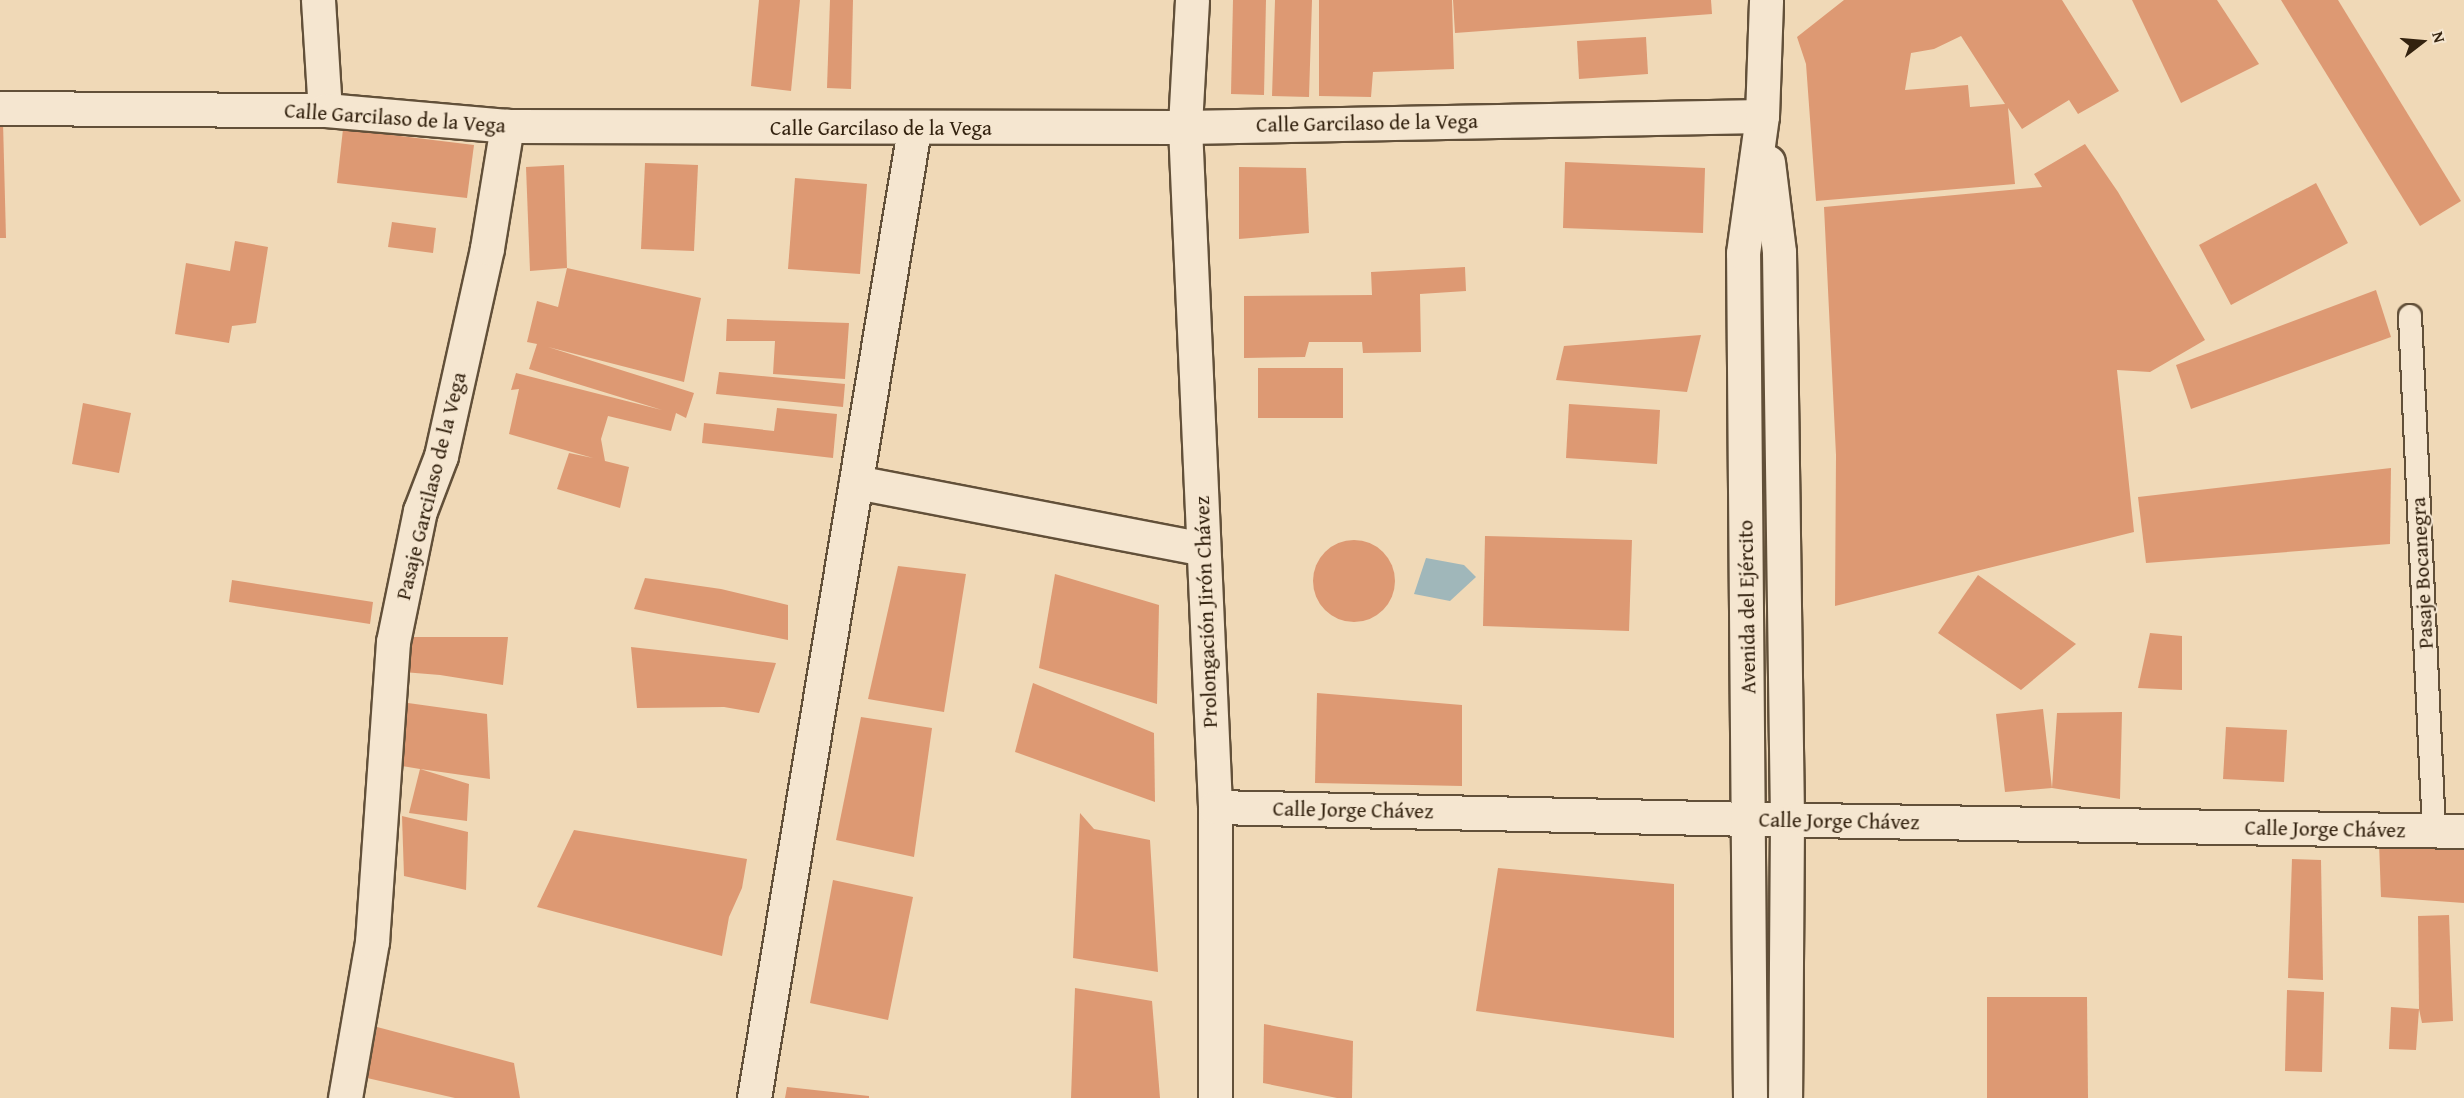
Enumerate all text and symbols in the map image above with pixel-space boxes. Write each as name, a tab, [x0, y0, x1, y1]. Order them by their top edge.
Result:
north arrow	[2392, 12, 2452, 72]
text: N	[2426, 29, 2452, 45]
street label: Calle Garcilaso de la Vega	[283, 98, 507, 138]
street label: Calle Garcilaso de la Vega	[1256, 108, 1478, 138]
street label: Calle Garcilaso de la Vega	[770, 115, 992, 141]
street label: Pasaje Garcilaso de la Vega	[390, 370, 472, 602]
street label: Prolongación Jirón Chávez	[1189, 496, 1223, 728]
street label: Pasaje Bocanegra	[2405, 496, 2439, 650]
street label: Avenida del Ejército	[1733, 520, 1761, 694]
street label: Calle Jorge Chávez	[1272, 796, 1434, 824]
street label: Calle Jorge Chávez	[1758, 807, 1920, 835]
street label: Calle Jorge Chávez	[2244, 815, 2406, 843]

